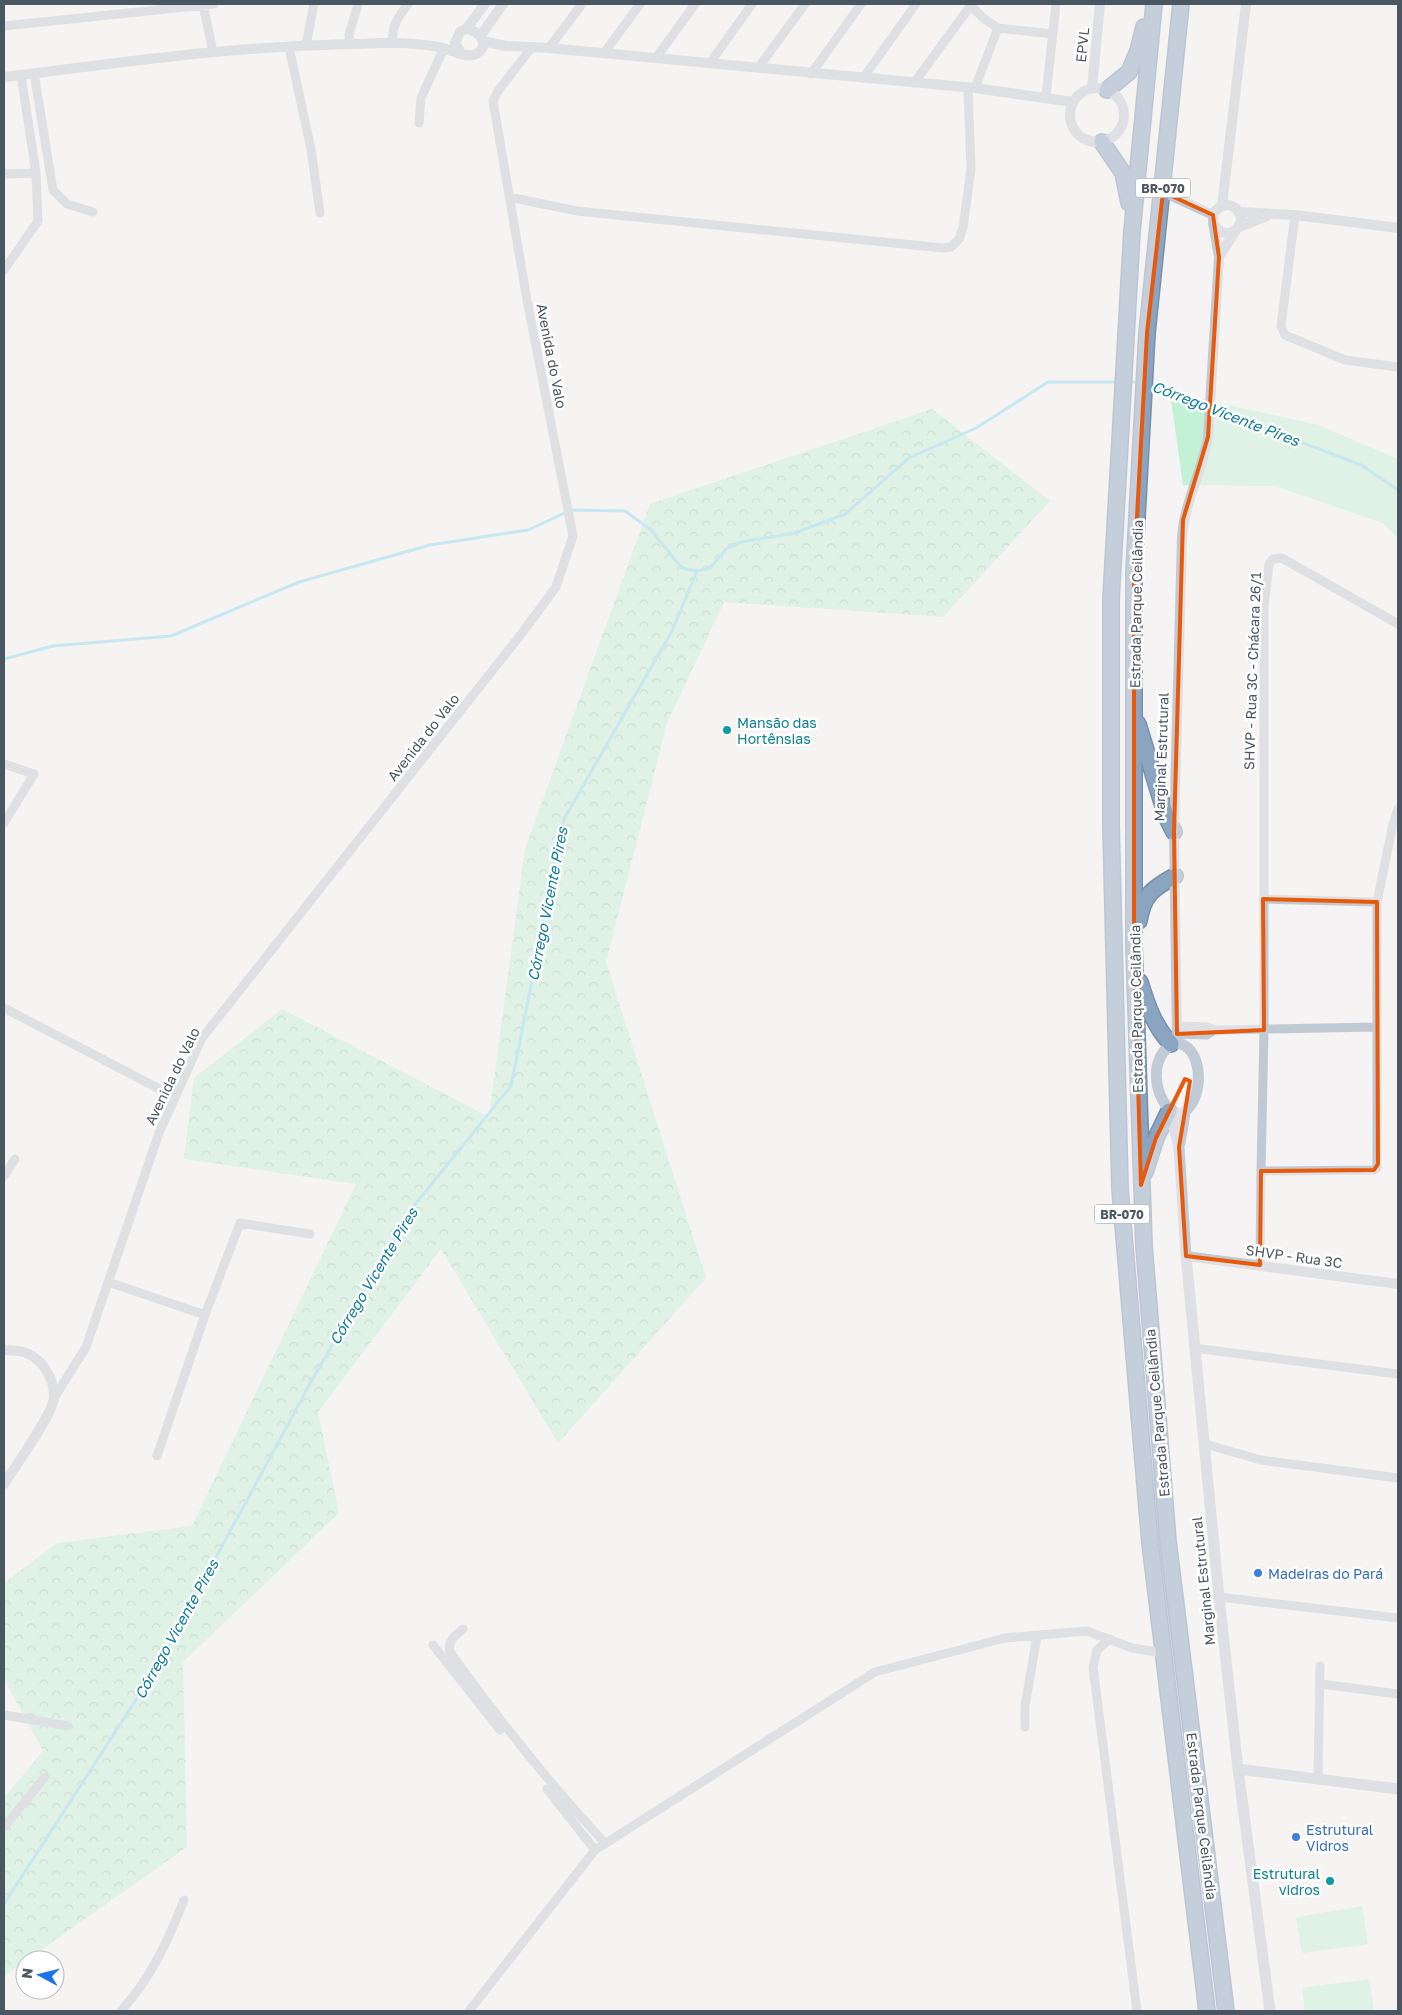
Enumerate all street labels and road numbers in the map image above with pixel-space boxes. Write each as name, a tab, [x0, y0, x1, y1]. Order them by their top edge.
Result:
street label: EPVL	[1072, 27, 1092, 63]
road number: BR-070	[1136, 178, 1190, 198]
street label: Avenida do Valo	[534, 302, 570, 410]
street label: Estrada Parque Ceilândia	[1126, 520, 1146, 688]
street label: SHVP - Rua 3C - Chácara 26/1	[1240, 572, 1264, 770]
street label: Avenida do Valo	[384, 690, 462, 784]
street label: Marginal Estrutural	[1150, 692, 1172, 822]
street label: Estrada Parque Ceilândia	[1126, 925, 1146, 1093]
street label: Avenida do Valo	[141, 1024, 203, 1128]
road number: BR-070	[1094, 1204, 1150, 1224]
street label: SHVP - Rua 3C	[1245, 1241, 1343, 1271]
street label: Estrada Parque Ceilândia	[1141, 1328, 1173, 1498]
street label: Marginal Estrutural	[1188, 1516, 1218, 1646]
street label: Estrada Parque Ceilândia	[1183, 1731, 1221, 1901]

